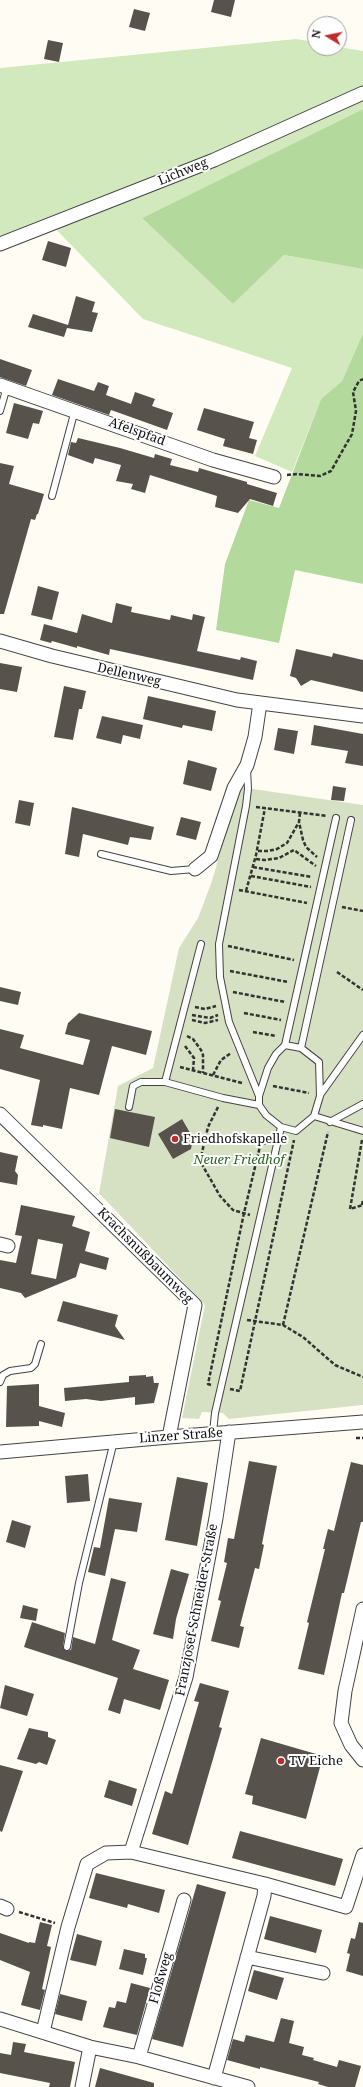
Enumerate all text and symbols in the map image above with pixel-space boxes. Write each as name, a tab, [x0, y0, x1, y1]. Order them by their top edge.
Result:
north arrow	[307, 16, 347, 56]
text: N	[308, 28, 324, 40]
street label: Lichweg	[156, 155, 210, 189]
street label: Afelspfad	[107, 415, 167, 449]
street label: Dellenweg	[96, 660, 162, 690]
place label: Friedhofskapelle	[183, 1131, 287, 1147]
marker: Friedhofskapelle	[170, 1134, 180, 1144]
park label: Neuer Friedhof	[193, 1152, 285, 1168]
street label: Krachsnußbaumweg	[94, 1205, 196, 1307]
street label: Linzer Straße	[139, 1425, 223, 1447]
street label: Franzjosef-Schneider-Straße	[173, 1522, 221, 1698]
place label: TV Eiche	[289, 1753, 343, 1769]
marker: TV Eiche	[276, 1756, 286, 1766]
street label: Floßweg	[146, 1950, 176, 2006]

